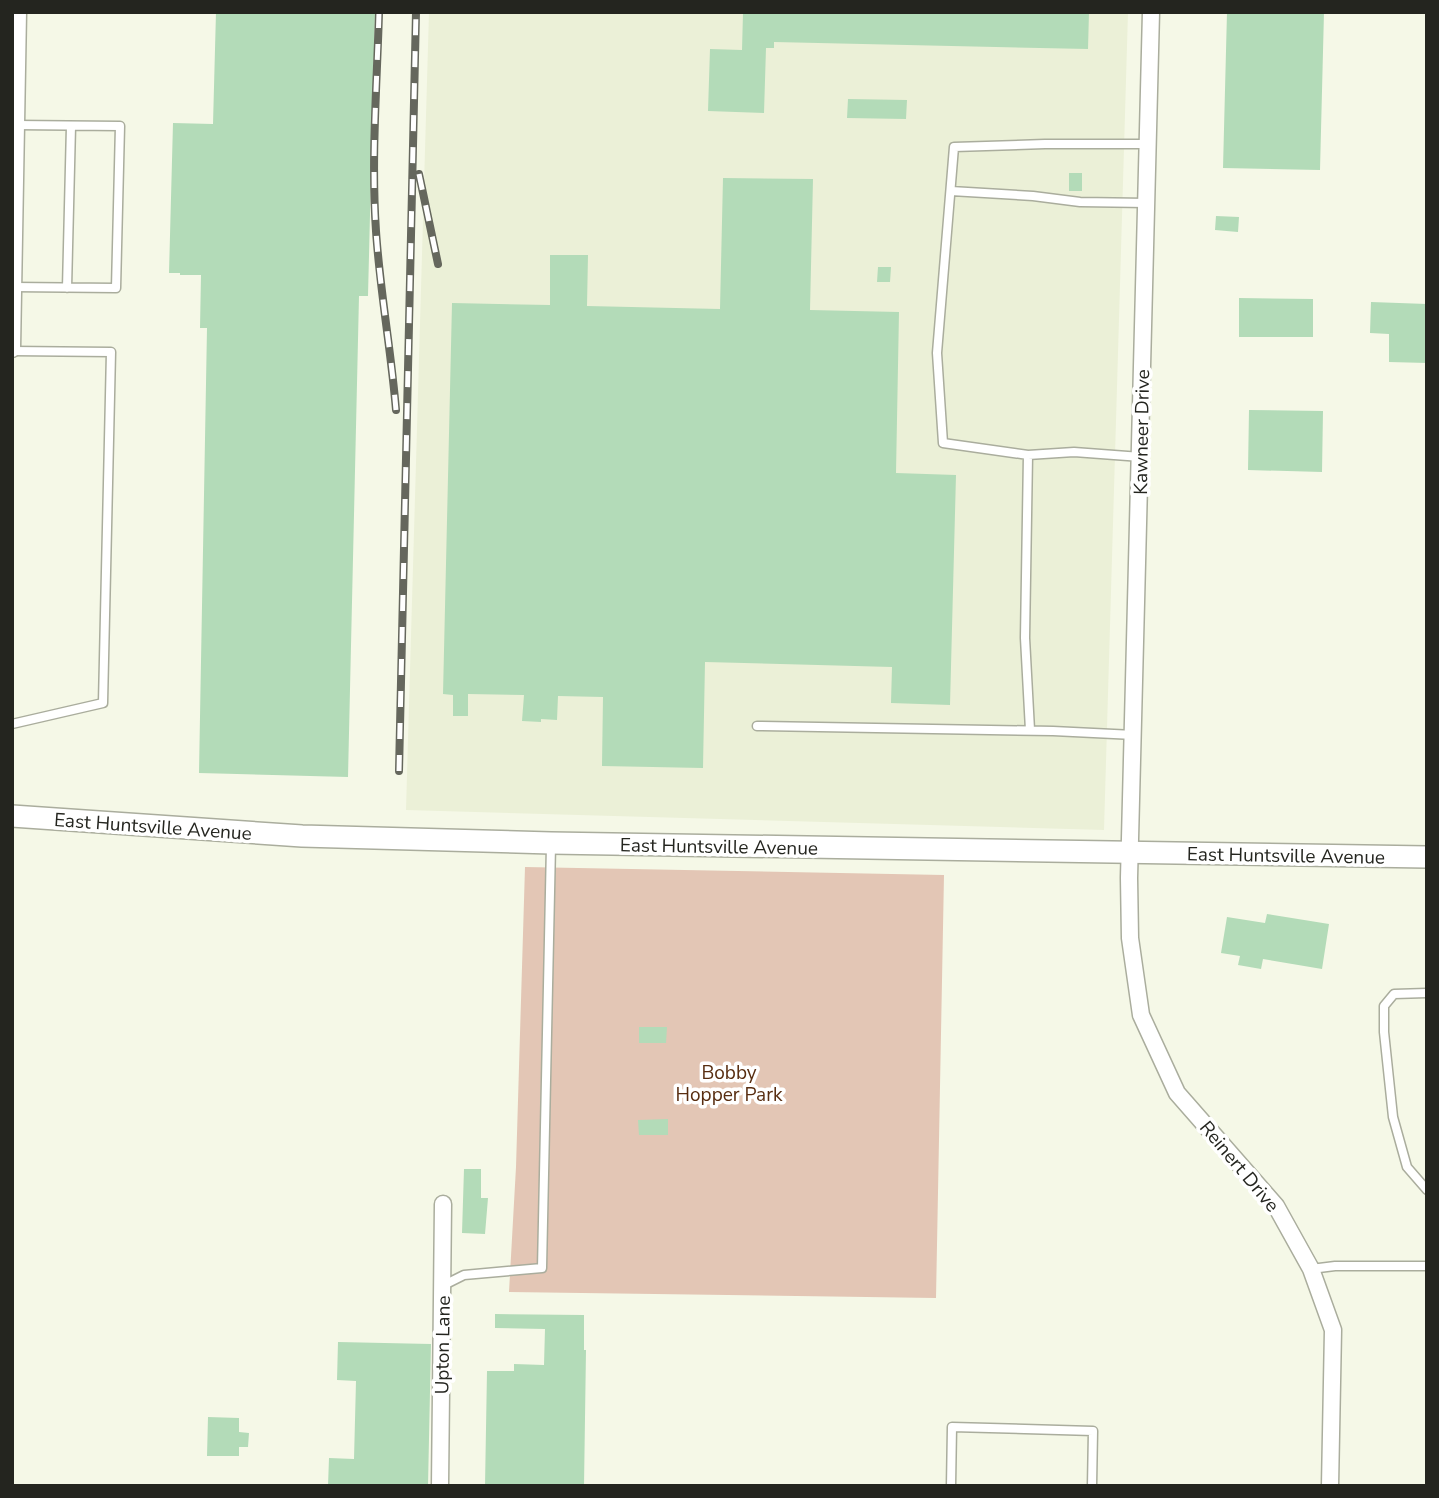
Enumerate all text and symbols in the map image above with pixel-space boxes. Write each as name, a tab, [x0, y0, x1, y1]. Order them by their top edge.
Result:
street label: Kawneer Drive	[1128, 369, 1156, 495]
street label: East Huntsville Avenue	[53, 807, 253, 847]
street label: East Huntsville Avenue	[620, 832, 818, 862]
street label: East Huntsville Avenue	[1187, 841, 1385, 871]
park label: Bobby Hopper Park	[676, 1060, 783, 1108]
street label: Reinert Drive	[1193, 1115, 1285, 1218]
street label: Upton Lane	[429, 1295, 457, 1395]

